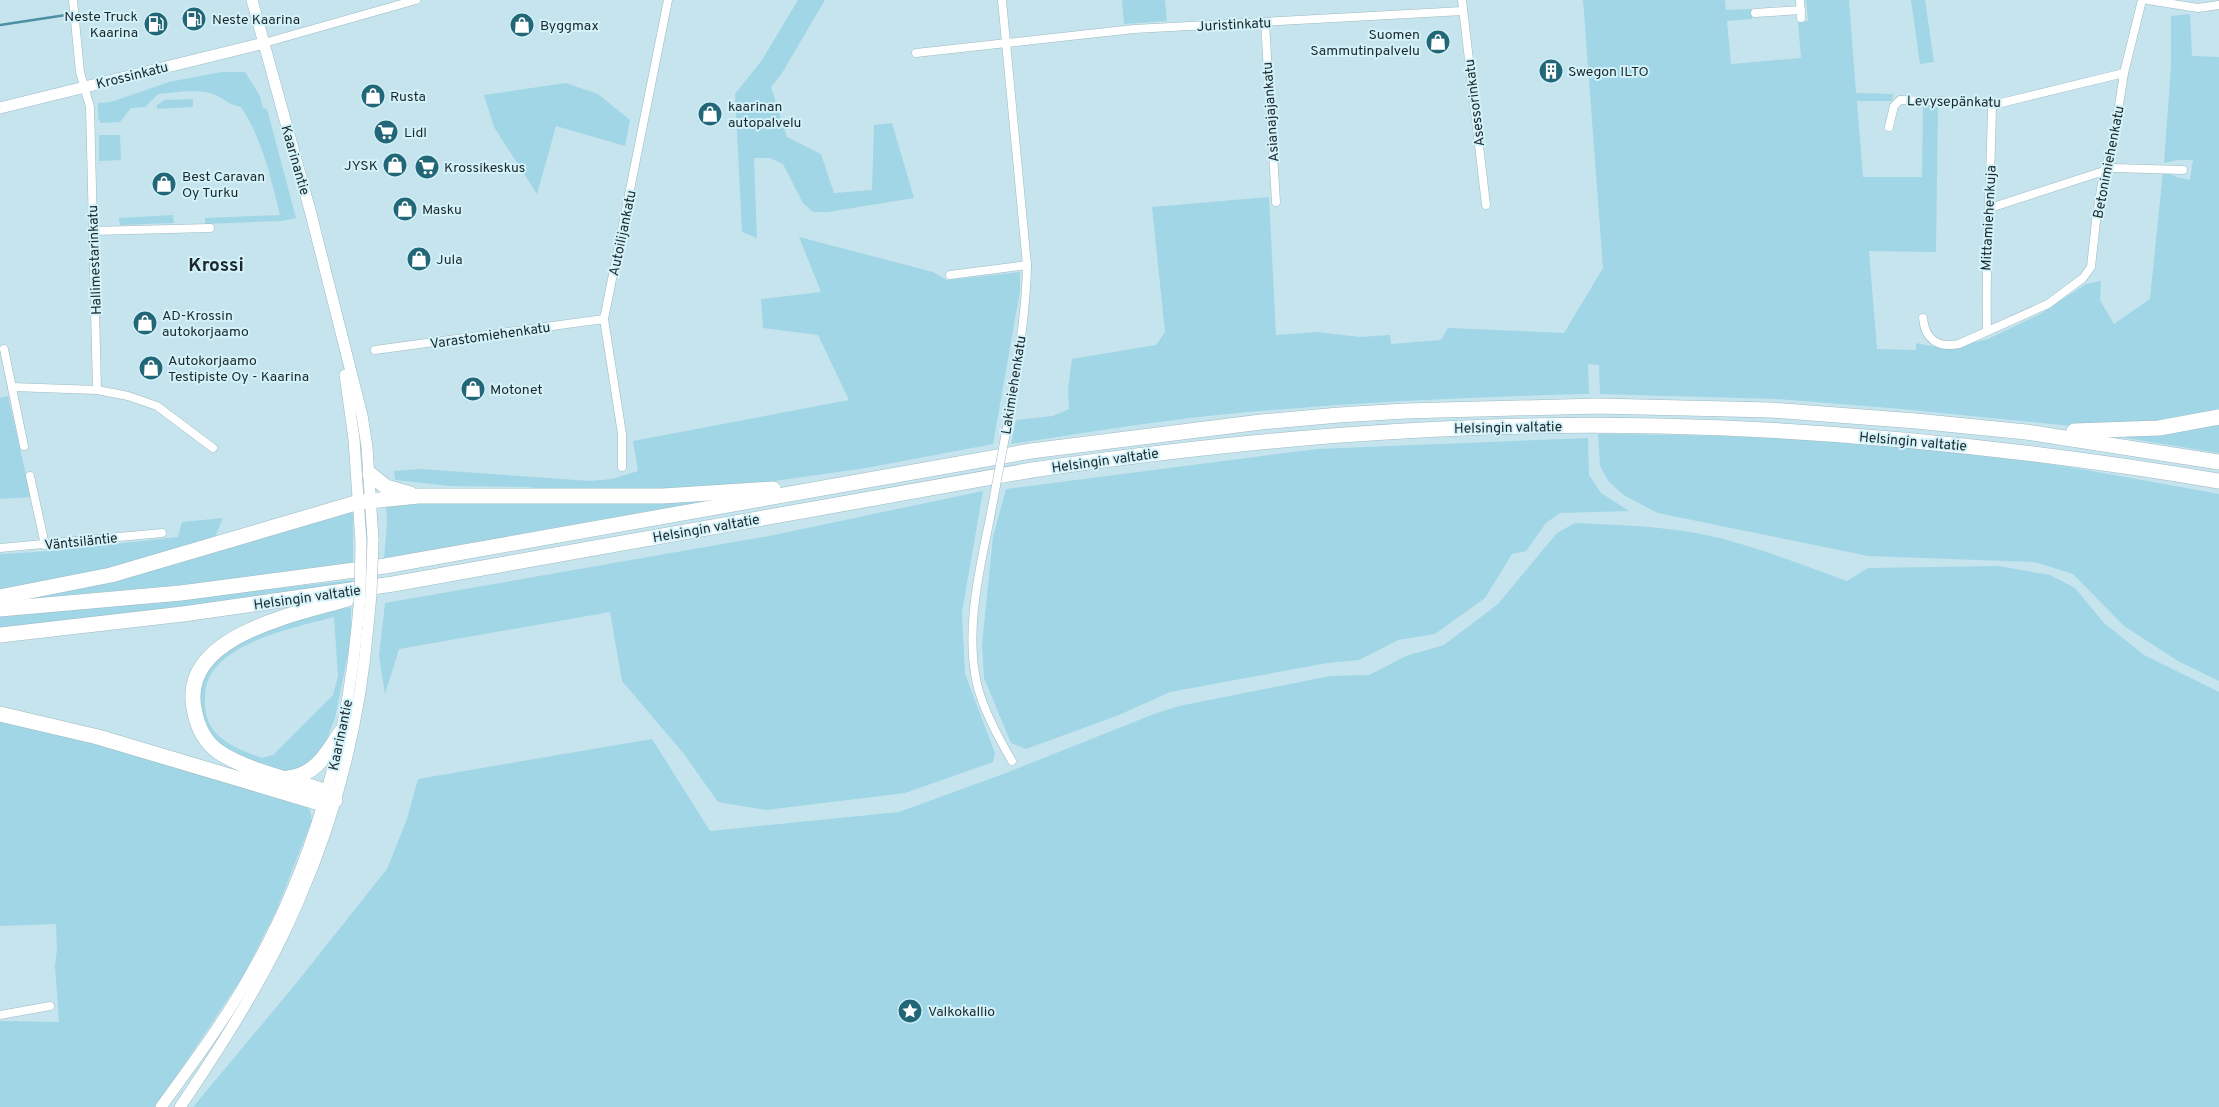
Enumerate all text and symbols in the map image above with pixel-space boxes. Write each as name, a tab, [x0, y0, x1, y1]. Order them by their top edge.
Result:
fuel station icon: Neste Kaarina	[181, 6, 207, 32]
place label: Neste Truck Kaarina	[64, 9, 138, 42]
fuel station icon: Neste Truck Kaarina	[143, 11, 169, 37]
place label: Neste Kaarina	[212, 12, 300, 29]
shop icon: Byggmax	[509, 12, 535, 38]
street label: Juristinkatu	[1196, 15, 1272, 36]
place label: Byggmax	[540, 18, 599, 35]
place label: Suomen Sammutinpalvelu	[1310, 27, 1420, 60]
shop icon: Suomen Sammutinpalvelu	[1425, 29, 1451, 55]
street label: Asessorinkatu	[1462, 58, 1489, 147]
building icon: Swegon ILTO	[1538, 58, 1564, 84]
street label: Krossinkatu	[95, 59, 170, 94]
street label: Asianajajankatu	[1260, 61, 1283, 162]
place label: Swegon ILTO	[1568, 64, 1649, 81]
shop icon: Rusta	[360, 83, 386, 109]
place label: Rusta	[390, 89, 426, 106]
street label: Levysepänkatu	[1907, 93, 2001, 112]
place label: kaarinan autopalvelu	[728, 99, 801, 132]
shop icon: kaarinan autopalvelu	[697, 101, 723, 127]
street label: Betonimiehenkatu	[2090, 104, 2129, 220]
supermarket icon: Lidl	[373, 119, 399, 145]
street label: Kaarinantie	[276, 123, 313, 197]
place label: Lidl	[404, 125, 427, 142]
shop icon: JYSK	[382, 152, 408, 178]
supermarket icon: Krossikeskus	[414, 154, 440, 180]
place label: JYSK	[344, 158, 378, 175]
place label: Krossikeskus	[444, 160, 525, 177]
street label: Mittamiehenkuja	[1978, 165, 2001, 271]
place label: Best Caravan Oy Turku	[182, 169, 265, 202]
shop icon: Best Caravan Oy Turku	[151, 171, 177, 197]
street label: Autoilijankatu	[606, 189, 641, 278]
shop icon: Masku	[392, 196, 418, 222]
place label: Masku	[422, 202, 462, 219]
street label: Hallimestarinkatu	[85, 205, 106, 315]
shop icon: Jula	[406, 246, 432, 272]
place label: Jula	[436, 252, 463, 269]
district label: Krossi	[188, 254, 244, 278]
place label: AD-Krossin autokorjaamo	[162, 308, 249, 341]
shop icon: AD-Krossin autokorjaamo	[132, 310, 158, 336]
street label: Varastomiehenkatu	[429, 320, 551, 353]
street label: Lakimiehenkatu	[998, 335, 1031, 436]
place label: Autokorjaamo Testipiste Oy - Kaarina	[168, 353, 309, 386]
shop icon: Autokorjaamo Testipiste Oy - Kaarina	[138, 355, 164, 381]
shop icon: Motonet	[460, 376, 486, 402]
place label: Motonet	[490, 382, 543, 399]
street label: Helsingin valtatie	[1454, 419, 1562, 438]
street label: Helsingin valtatie	[1858, 429, 1967, 456]
street label: Helsingin valtatie	[1050, 446, 1160, 477]
street label: Helsingin valtatie	[652, 512, 761, 547]
street label: Väntsiläntie	[44, 530, 119, 555]
street label: Helsingin valtatie	[252, 583, 362, 614]
street label: Kaarinantie	[326, 698, 357, 772]
place icon: Valkokallio	[897, 998, 923, 1024]
place label: Valkokallio	[928, 1004, 995, 1021]

